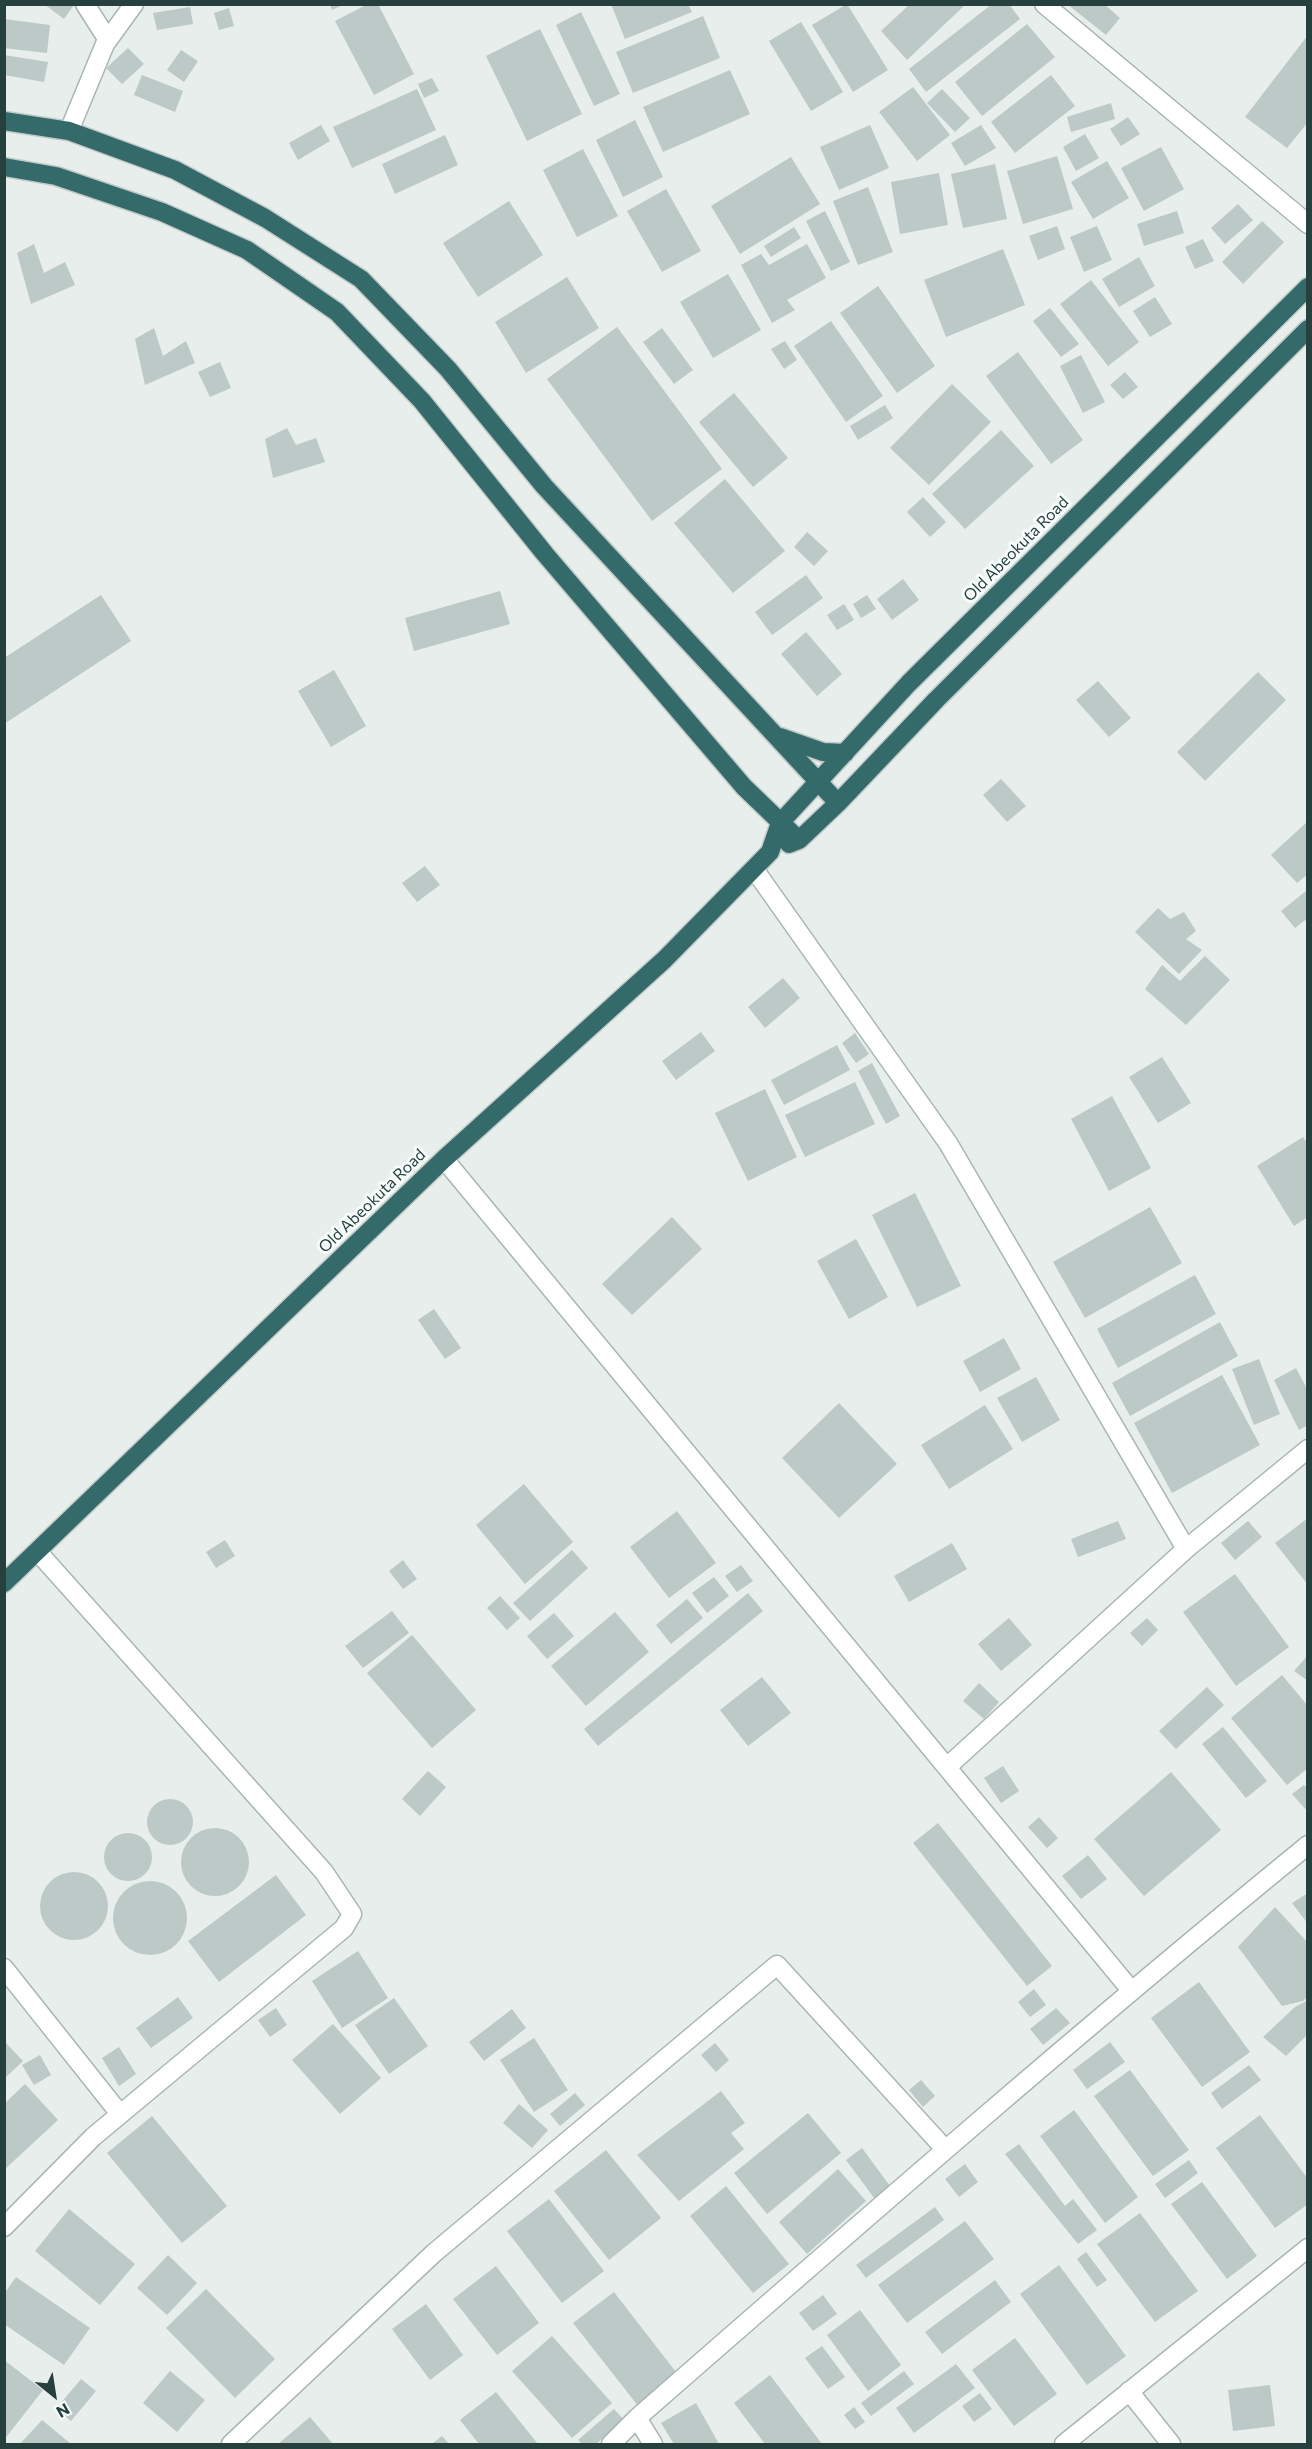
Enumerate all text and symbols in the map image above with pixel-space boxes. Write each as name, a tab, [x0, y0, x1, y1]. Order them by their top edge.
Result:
street label: Old Abeokuta Road	[959, 492, 1073, 606]
street label: Old Abeokuta Road	[315, 1145, 429, 1257]
north arrow	[24, 2365, 84, 2425]
text: N	[53, 2400, 73, 2422]

